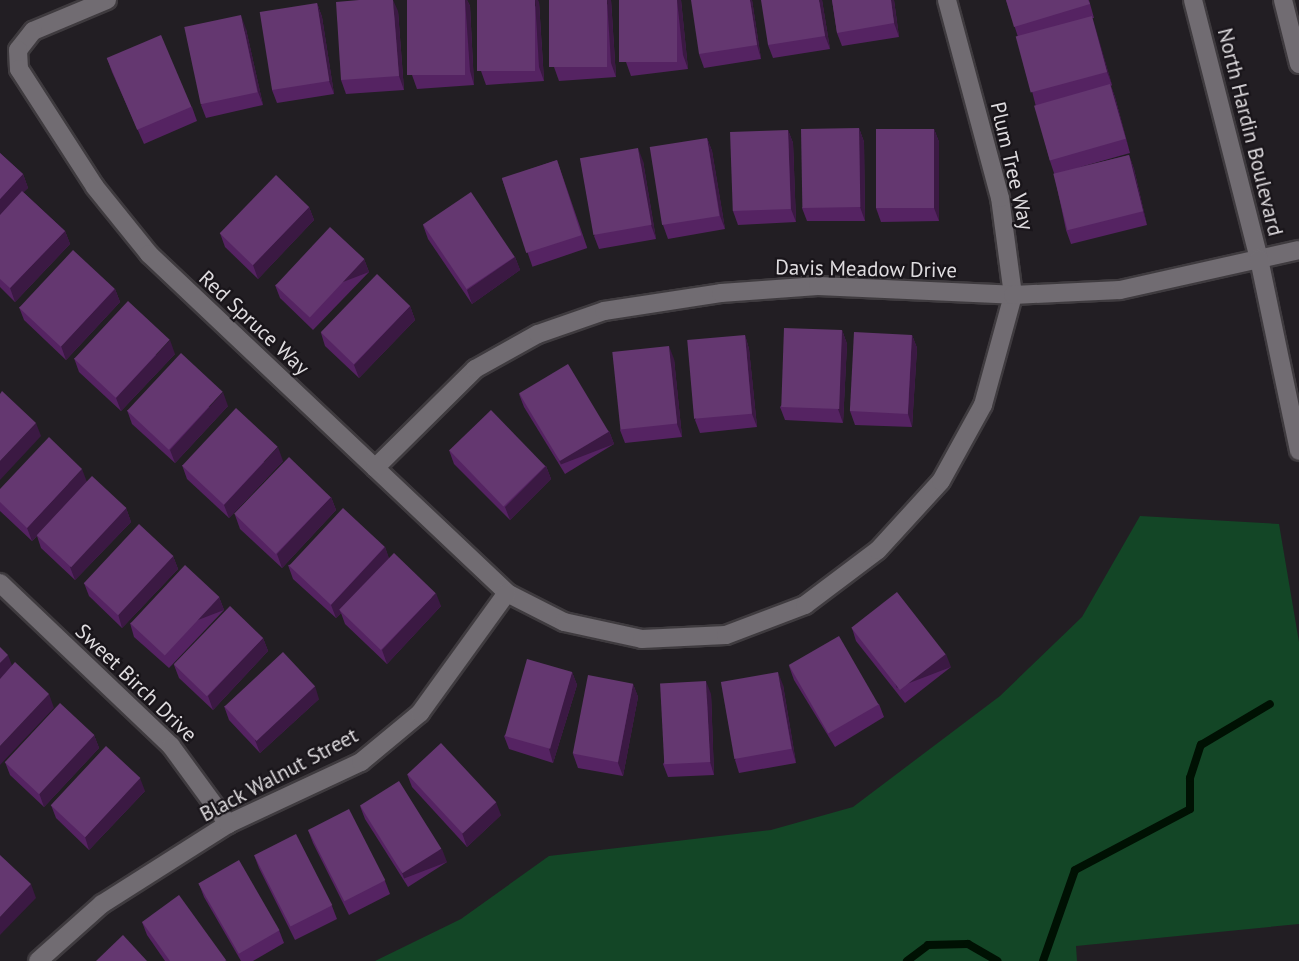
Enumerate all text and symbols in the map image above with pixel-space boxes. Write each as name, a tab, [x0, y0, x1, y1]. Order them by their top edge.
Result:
street label: North Hardin Boulevard	[1212, 26, 1288, 238]
street label: Plum Tree Way	[985, 99, 1039, 233]
street label: Davis Meadow Drive	[775, 255, 957, 283]
street label: Red Spruce Way	[193, 265, 315, 381]
street label: Sweet Birch Drive	[70, 619, 202, 747]
street label: Black Walnut Street	[195, 723, 363, 827]

